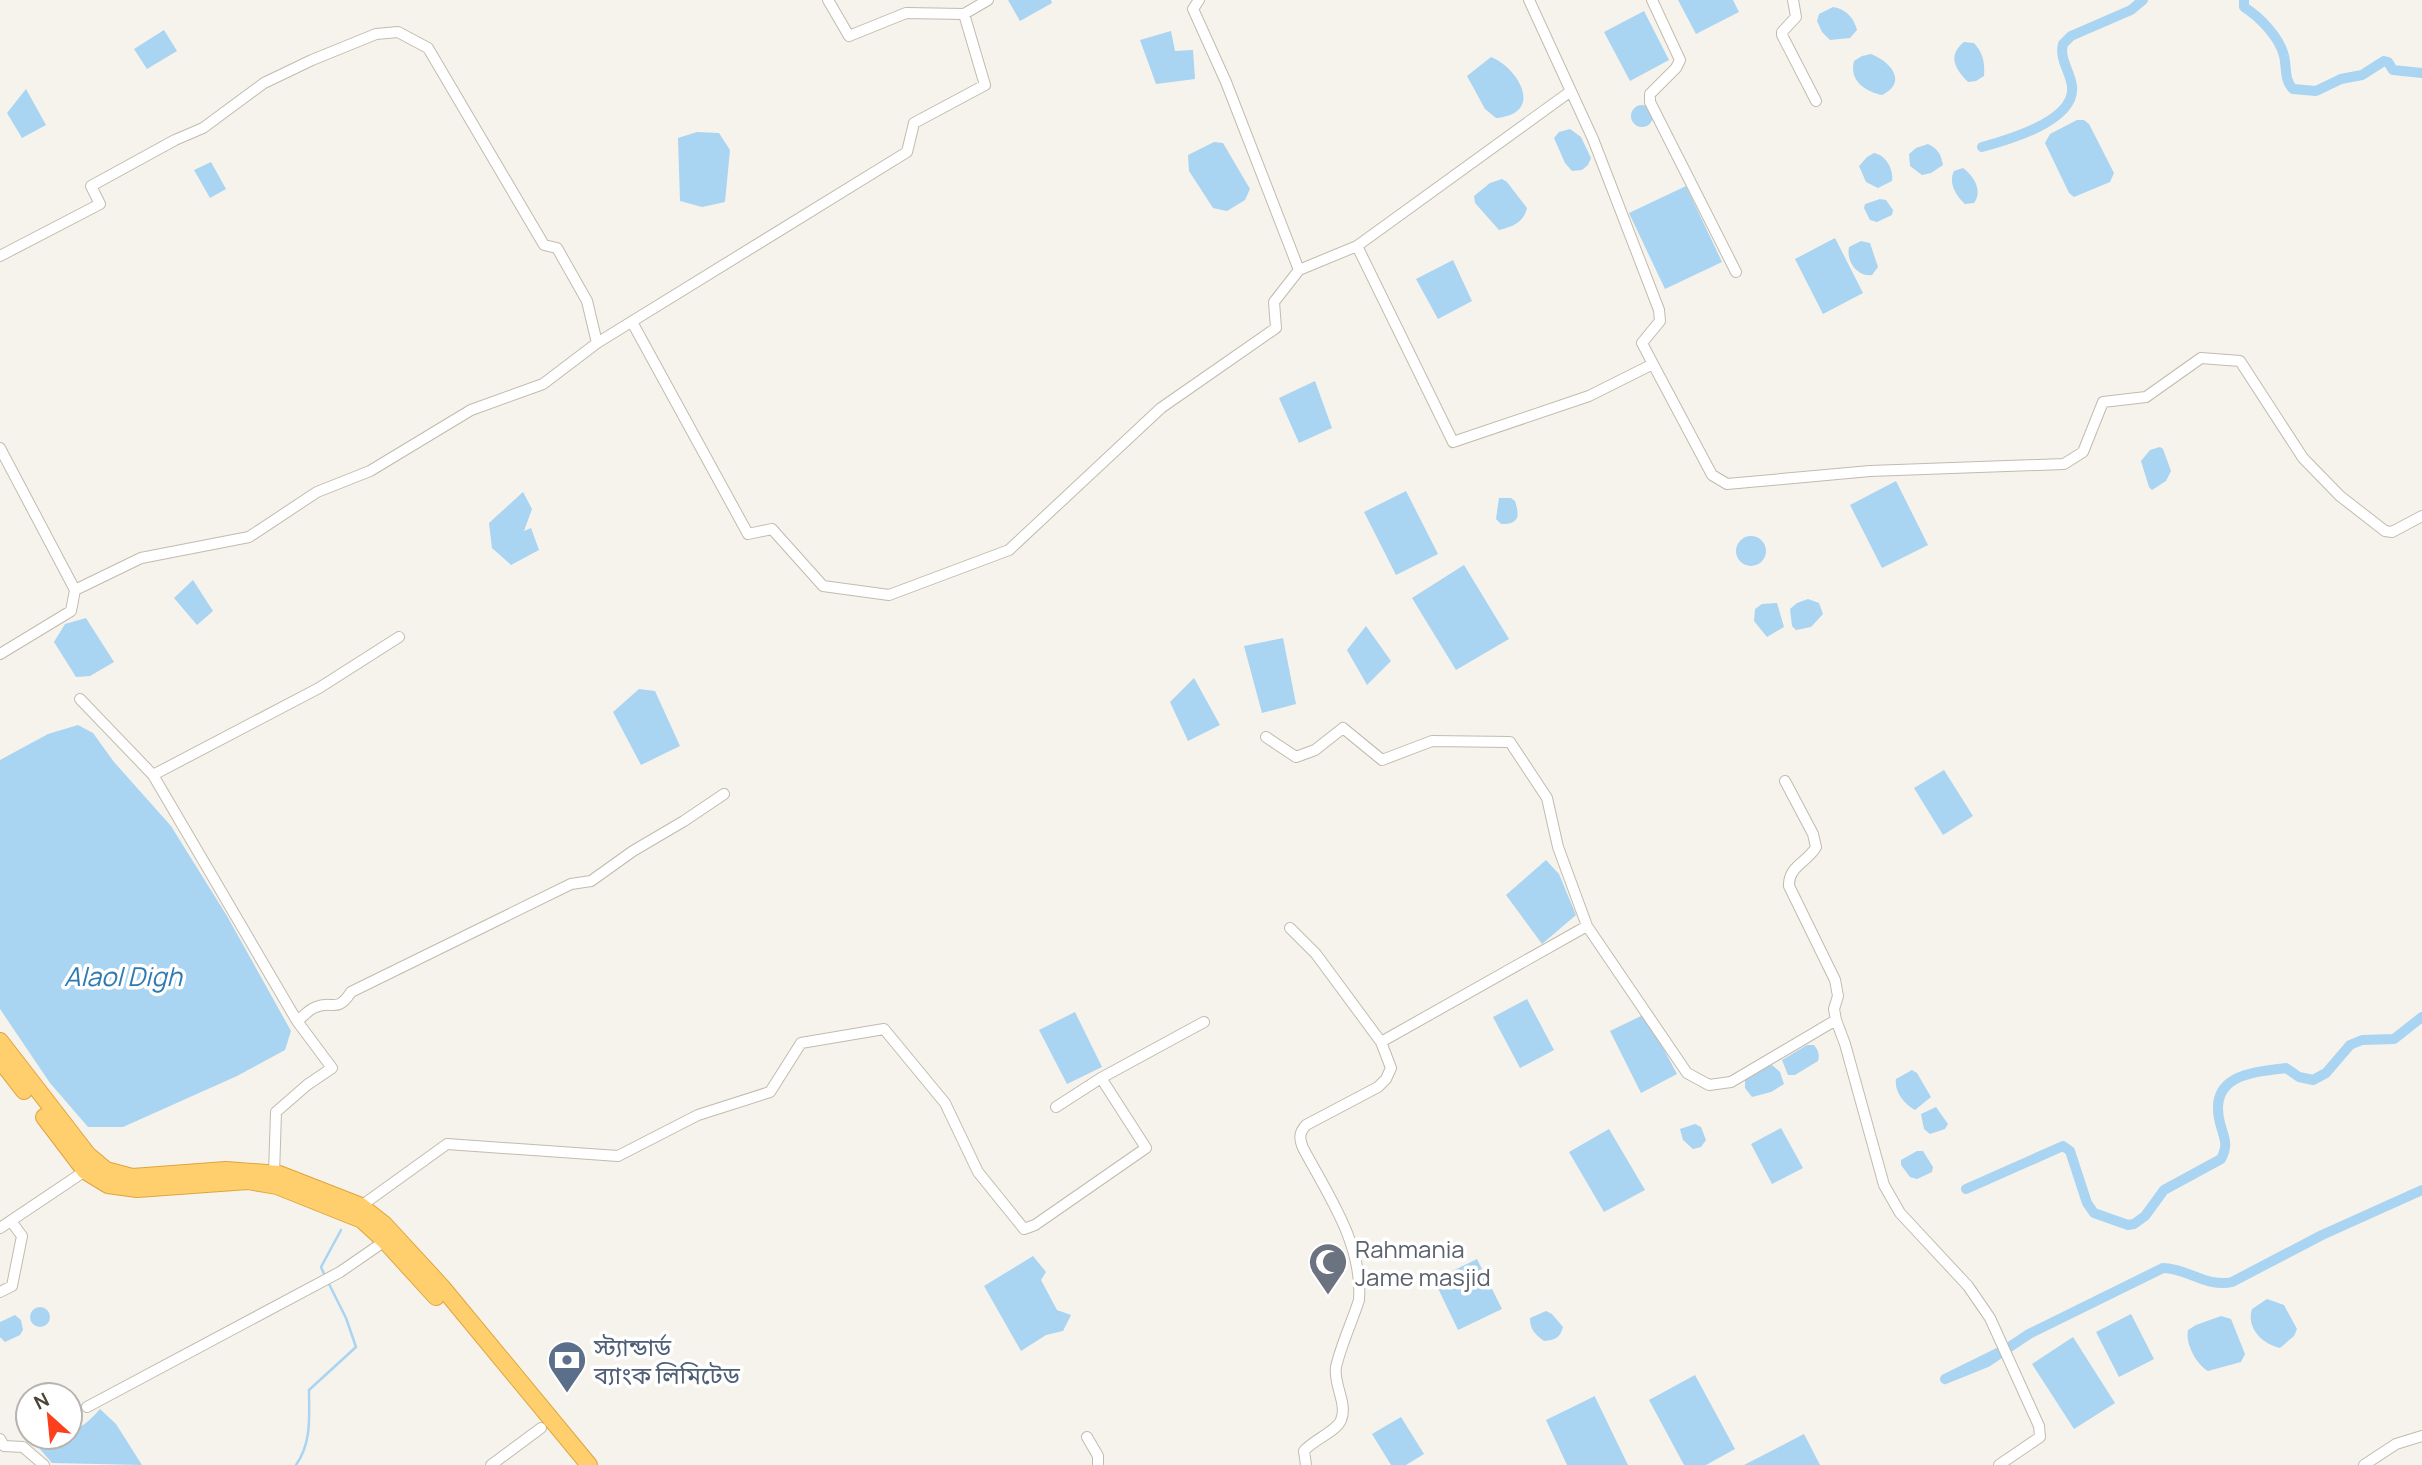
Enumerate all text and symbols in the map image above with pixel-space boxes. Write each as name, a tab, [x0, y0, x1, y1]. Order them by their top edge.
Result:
water label: Alaol Digh	[64, 958, 184, 994]
place label: Rahmania Jame masjid	[1355, 1232, 1491, 1293]
mosque icon: Rahmania Jame masjid	[1307, 1241, 1349, 1296]
place label: স্ট্যান্ডার্ড ব্যাংক লিমিটেড	[593, 1330, 741, 1391]
bank icon: স্ট্যান্ডার্ড ব্যাংক লিমিটেড	[546, 1339, 588, 1394]
north arrow	[14, 1381, 84, 1451]
text: N	[29, 1386, 53, 1416]

